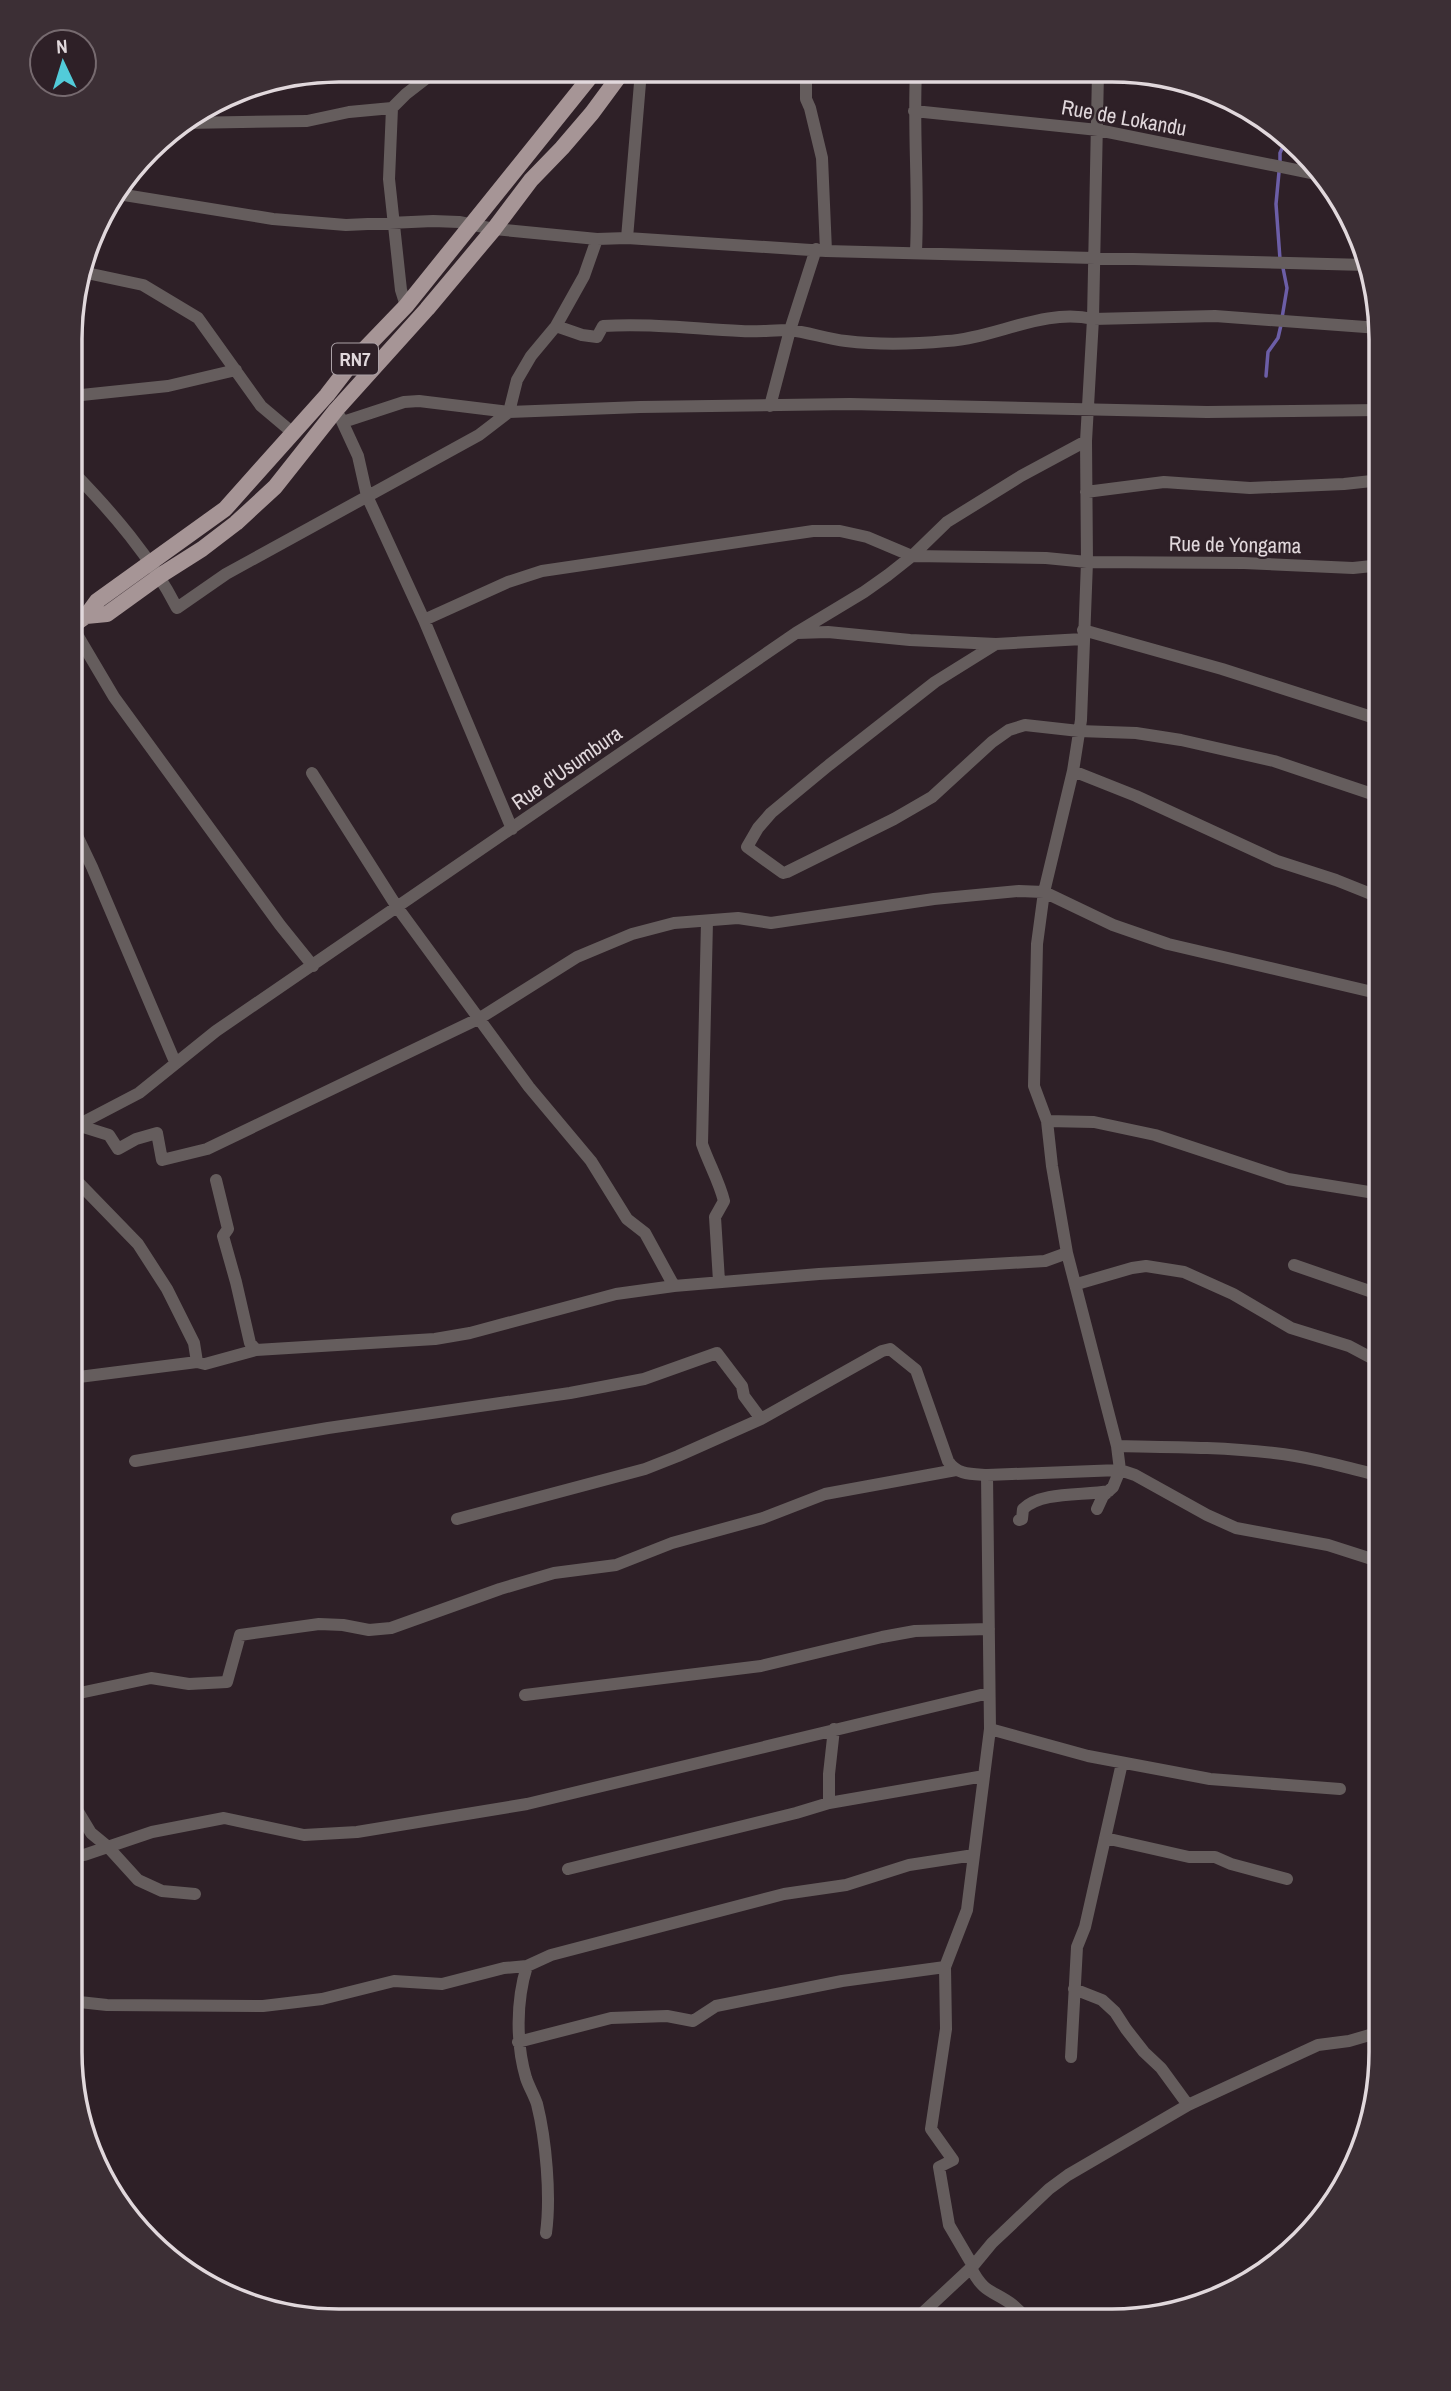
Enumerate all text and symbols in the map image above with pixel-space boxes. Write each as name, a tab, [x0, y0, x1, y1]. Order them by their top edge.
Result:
north arrow	[28, 28, 98, 98]
text: N	[55, 33, 68, 59]
street label: Rue de Lokandu	[1059, 92, 1189, 143]
road number: RN7	[332, 344, 378, 374]
street label: Rue de Yongama	[1169, 529, 1302, 560]
street label: Rue d'Usumbura	[506, 719, 628, 816]

